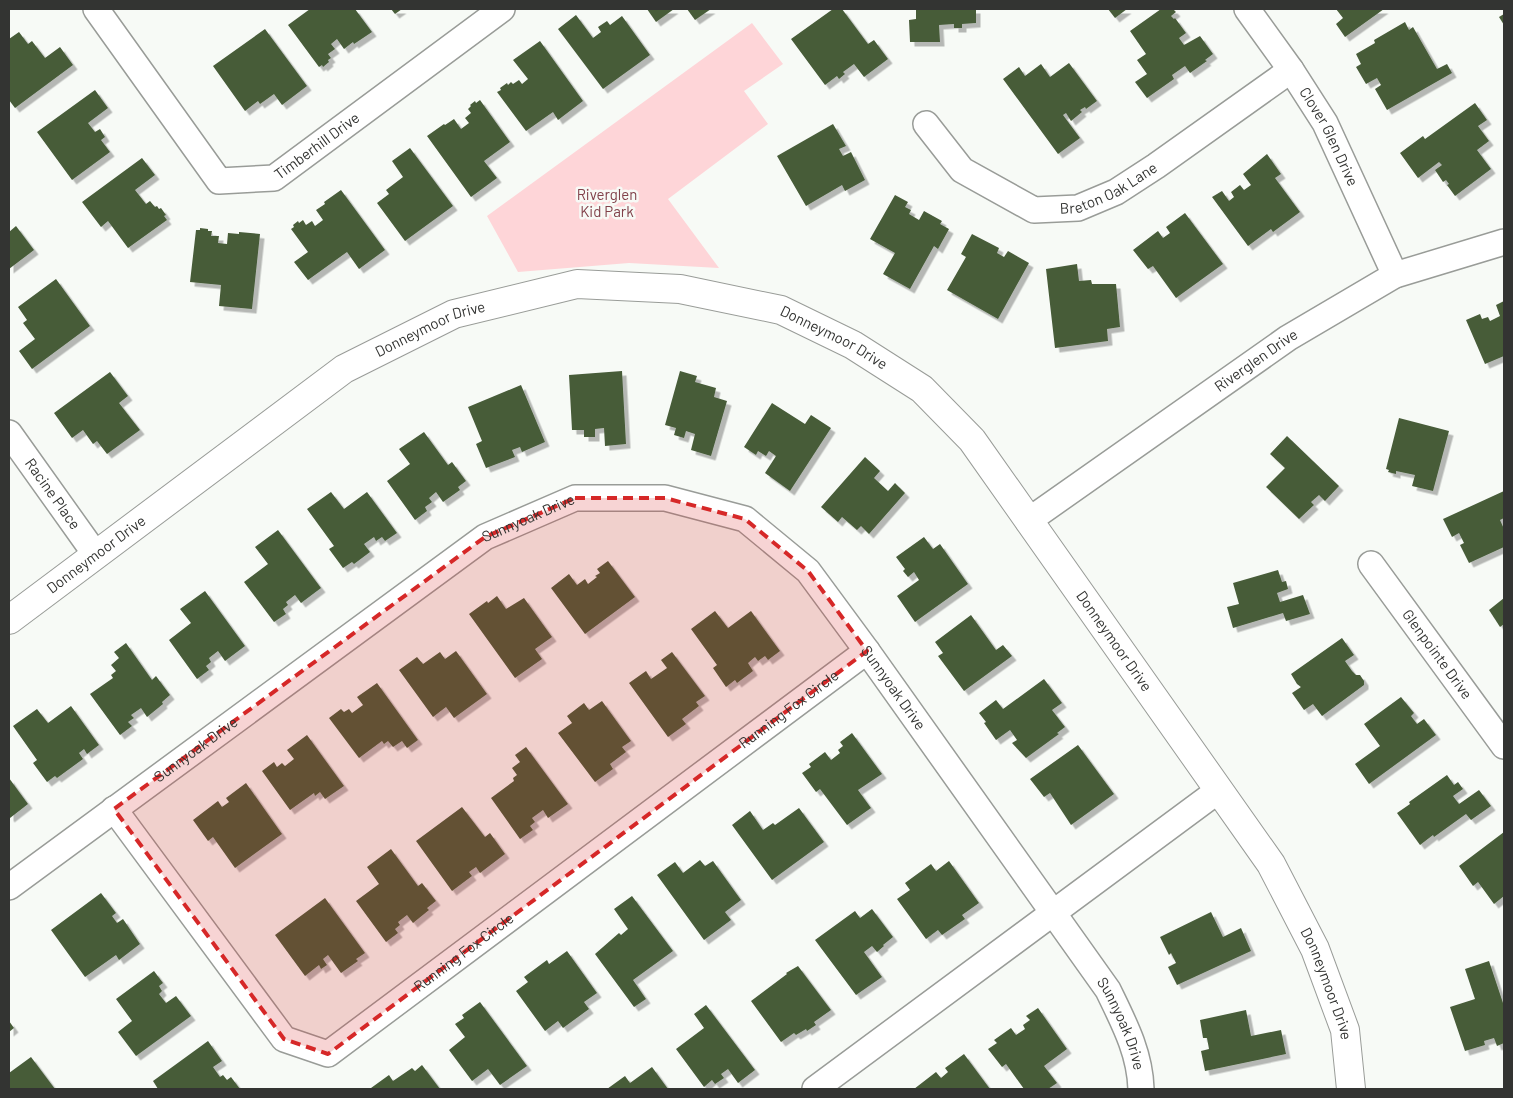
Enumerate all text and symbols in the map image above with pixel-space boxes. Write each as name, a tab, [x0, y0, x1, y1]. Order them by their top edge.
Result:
street label: Clover Glen Drive	[1296, 83, 1363, 188]
street label: Timberhill Drive	[270, 108, 362, 183]
street label: Breton Oak Lane	[1059, 158, 1160, 217]
park label: Riverglen Kid Park	[577, 185, 637, 220]
street label: Donneymoor Drive	[372, 297, 487, 360]
street label: Donneymoor Drive	[778, 301, 891, 373]
street label: Riverglen Drive	[1211, 324, 1300, 395]
street label: Racine Place	[22, 454, 85, 533]
street label: Sunnyoak Drive	[479, 489, 577, 545]
street label: Donneymoor Drive	[43, 511, 149, 597]
street label: Donneymoor Drive	[1073, 587, 1156, 694]
street label: Glenpointe Drive	[1399, 605, 1477, 702]
street label: Sunnyoak Drive	[858, 642, 930, 733]
street label: Running Fox Circle	[735, 665, 842, 752]
street label: Sunnyoak Drive	[150, 712, 241, 785]
street label: Running Fox Circle	[410, 909, 517, 995]
street label: Donneymoor Drive	[1297, 924, 1356, 1041]
street label: Sunnyoak Drive	[1094, 973, 1149, 1071]

